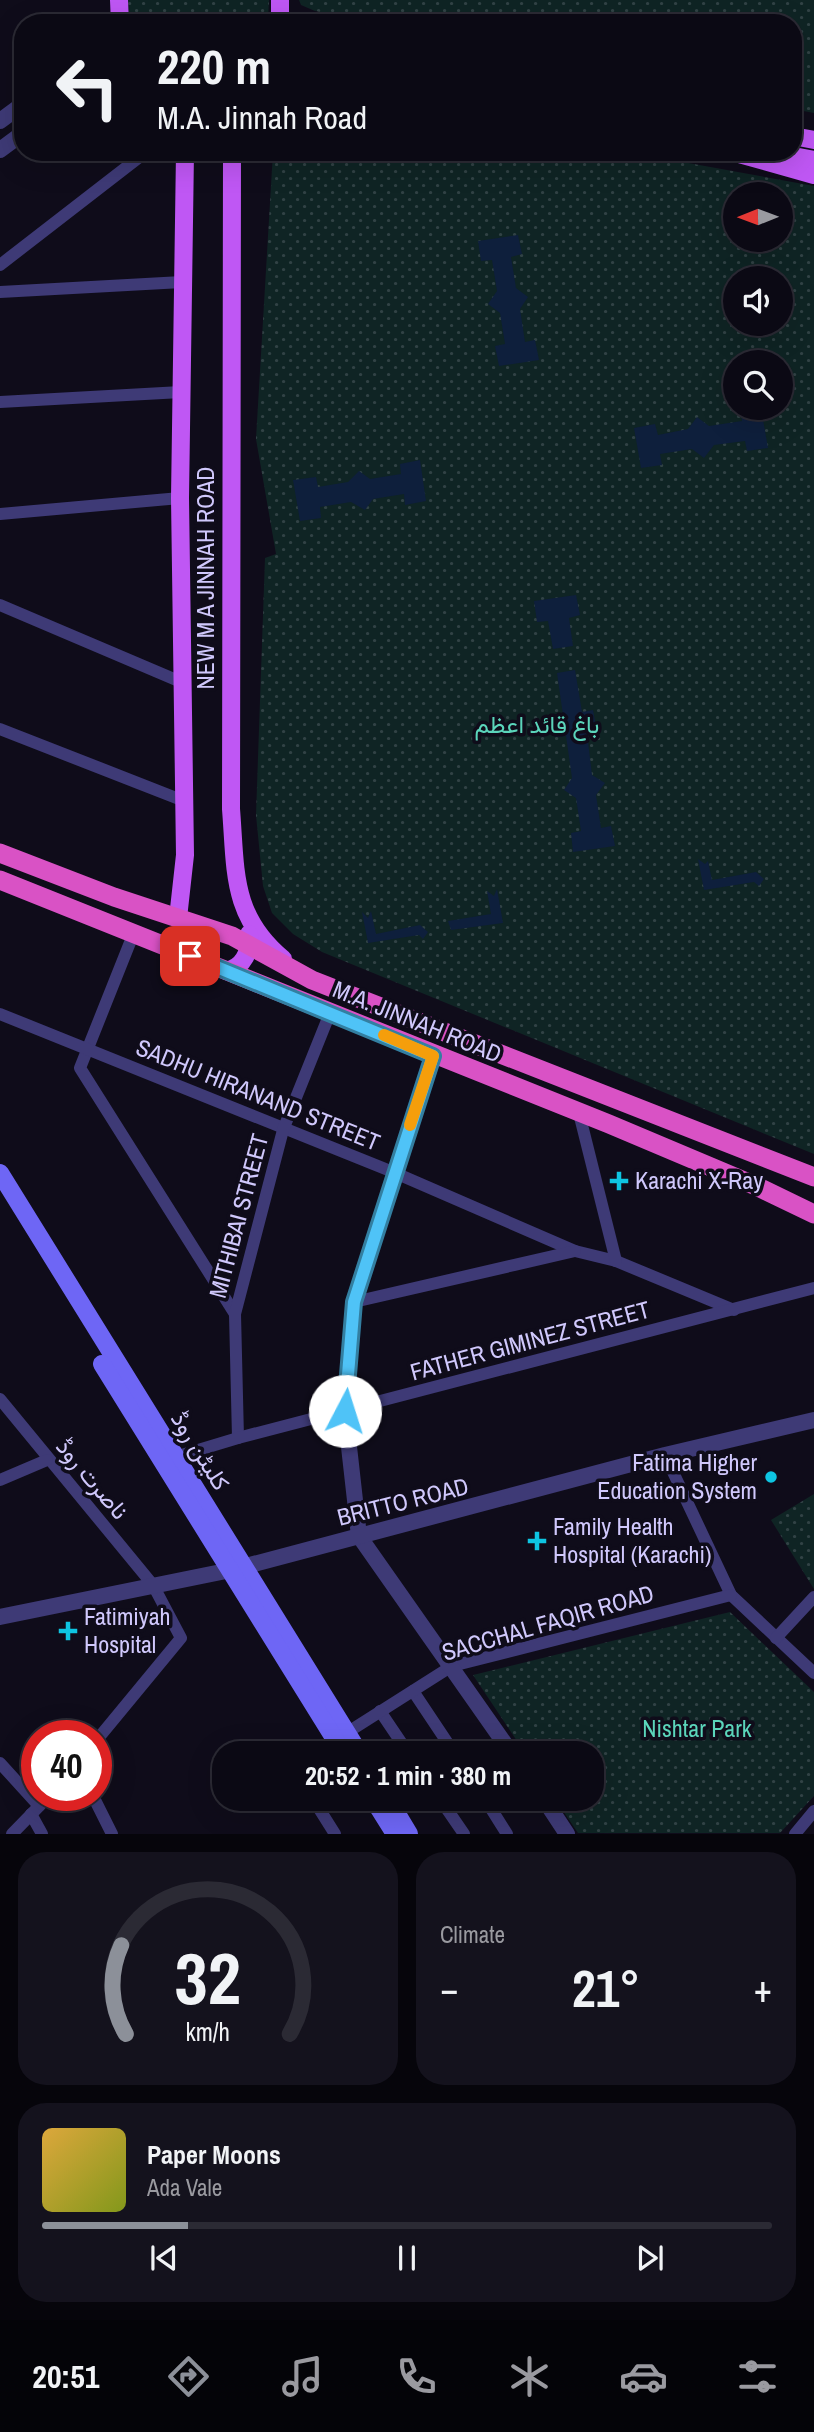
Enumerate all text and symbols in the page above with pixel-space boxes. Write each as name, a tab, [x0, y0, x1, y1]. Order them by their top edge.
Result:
text: 220 m	[157, 33, 271, 99]
icon: left	[42, 42, 133, 133]
text: M.A. Jinnah Road	[157, 96, 367, 139]
north arrow	[723, 182, 793, 252]
map controls	[723, 182, 793, 420]
button: sound	[723, 266, 793, 336]
button: search	[723, 350, 793, 420]
street label: NEW M A JINNAH ROAD	[189, 466, 221, 690]
park label: باغ قائد اعظم	[475, 708, 599, 741]
pin	[160, 926, 220, 986]
icon: arrive	[171, 937, 209, 975]
street label: M.A. JINNAH ROAD	[328, 973, 507, 1069]
street label: SADHU HIRANAND STREET	[132, 1030, 385, 1158]
street label: MITHIBAI STREET	[201, 1130, 275, 1301]
place label: Karachi X-Ray	[635, 1164, 763, 1196]
marker: Karachi X-Ray	[609, 1171, 629, 1191]
street label: FATHER GIMINEZ STREET	[406, 1293, 653, 1387]
position arrow	[308, 1374, 382, 1448]
street label: کلیٹن روڈ	[164, 1405, 238, 1496]
street label: ناصرت روڈ	[49, 1431, 136, 1526]
place label: Fatima Higher Education System	[597, 1446, 757, 1506]
street label: BRITTO ROAD	[334, 1469, 472, 1533]
marker: Fatima Higher Education System	[763, 1469, 779, 1485]
place label: Family Health Hospital (Karachi)	[553, 1510, 712, 1570]
marker: Family Health Hospital (Karachi)	[527, 1531, 547, 1551]
street label: SACCHAL FAQIR ROAD	[438, 1576, 657, 1668]
place label: Fatimiyah Hospital	[84, 1600, 171, 1660]
marker: Fatimiyah Hospital	[58, 1621, 78, 1641]
park label: Nishtar Park	[642, 1712, 752, 1744]
speed limit sign: 40	[21, 1720, 112, 1811]
text: 20:52 · 1 min · 380 m	[305, 1758, 511, 1793]
text: Climate	[440, 1919, 505, 1950]
text: 32	[175, 1930, 241, 2028]
text: 21°	[572, 1953, 640, 2023]
text: −	[440, 1963, 458, 2014]
text: +	[754, 1963, 772, 2014]
text: km/h	[186, 2015, 230, 2049]
text: Paper Moons	[147, 2137, 281, 2172]
text: Ada Vale	[147, 2172, 222, 2203]
icon: previous	[145, 2239, 183, 2277]
icon: pause	[388, 2239, 426, 2277]
icon: next	[631, 2239, 669, 2277]
icon: directions	[164, 2352, 213, 2401]
icon: music	[278, 2352, 327, 2401]
icon: phone	[392, 2352, 441, 2401]
icon: climate	[505, 2352, 554, 2401]
icon: car	[619, 2352, 668, 2401]
icon: filters	[733, 2352, 782, 2401]
text: 20:51	[32, 2355, 99, 2398]

